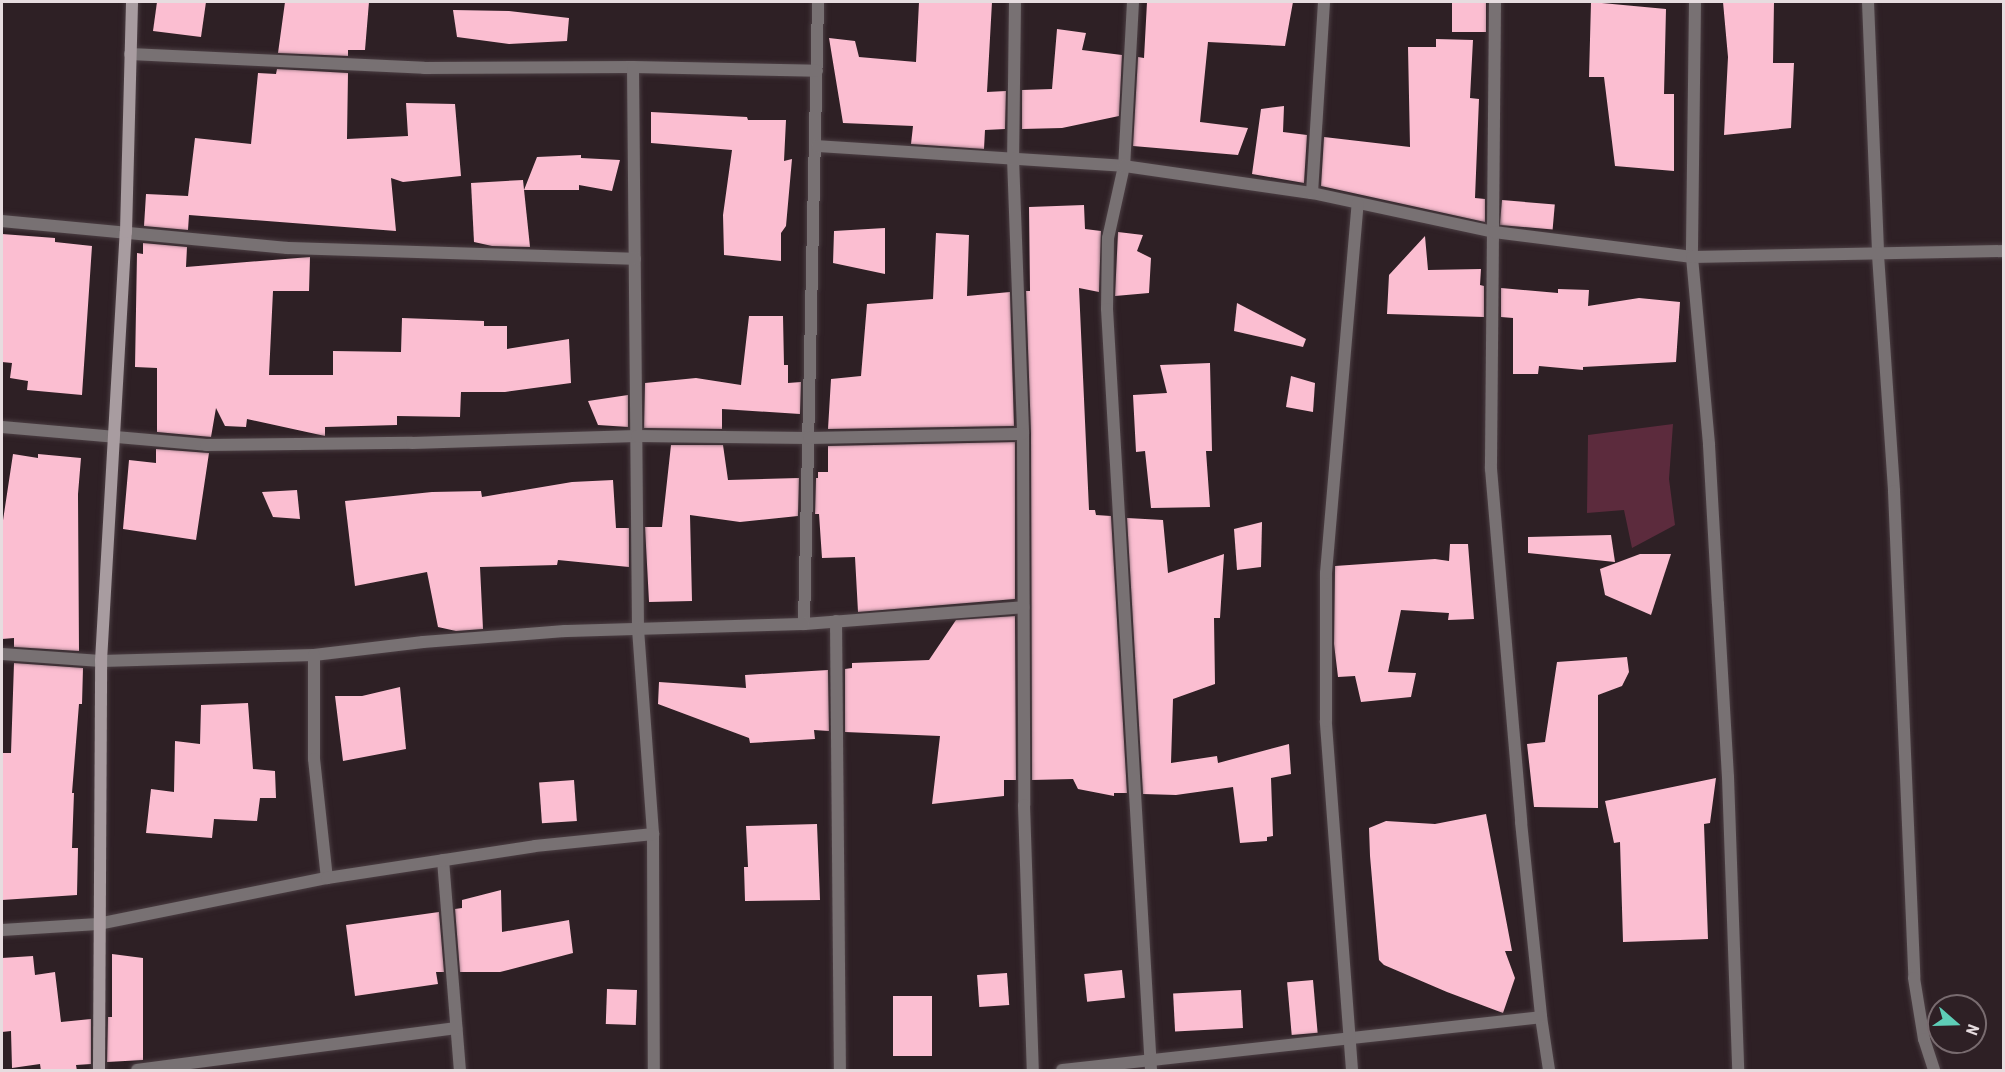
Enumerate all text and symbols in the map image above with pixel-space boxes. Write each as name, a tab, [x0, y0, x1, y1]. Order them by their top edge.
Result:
north arrow	[1927, 994, 1987, 1054]
text: N	[1962, 1022, 1983, 1037]

